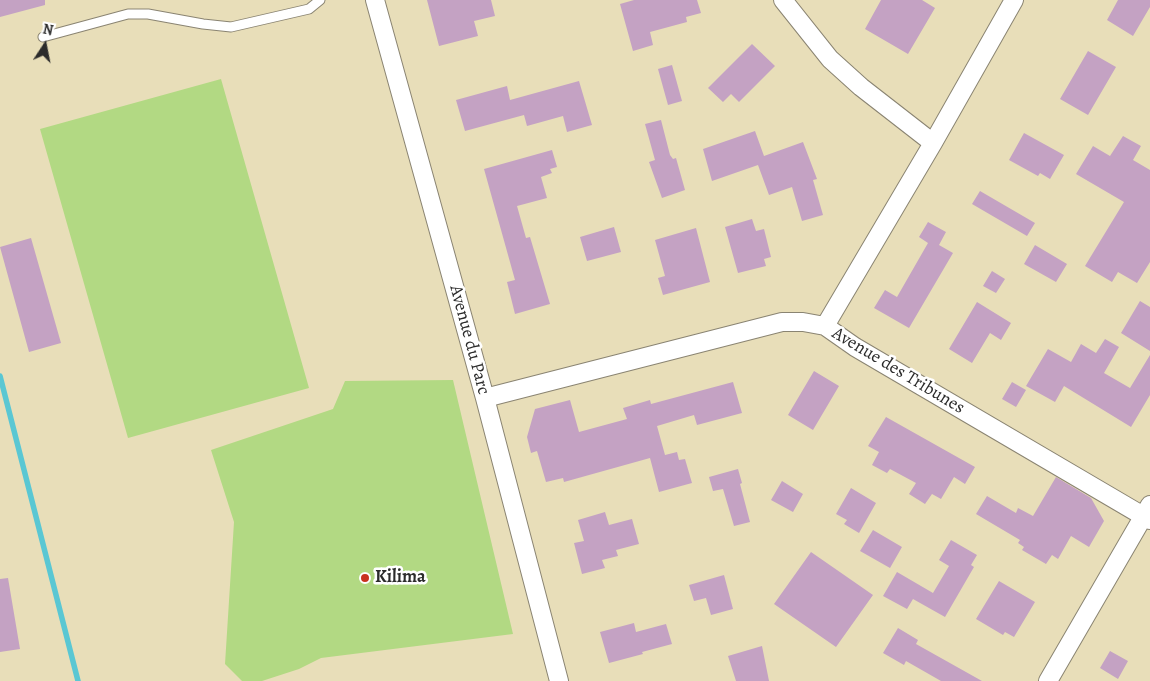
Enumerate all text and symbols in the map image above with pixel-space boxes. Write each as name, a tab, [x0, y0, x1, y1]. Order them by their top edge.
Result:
text: N	[41, 19, 55, 40]
north arrow	[20, 20, 70, 70]
street label: Avenue du Parc	[444, 283, 494, 397]
street label: Avenue des Tribunes	[828, 323, 968, 419]
place label: Kilima	[375, 567, 426, 589]
marker: Kilima	[359, 572, 371, 584]

